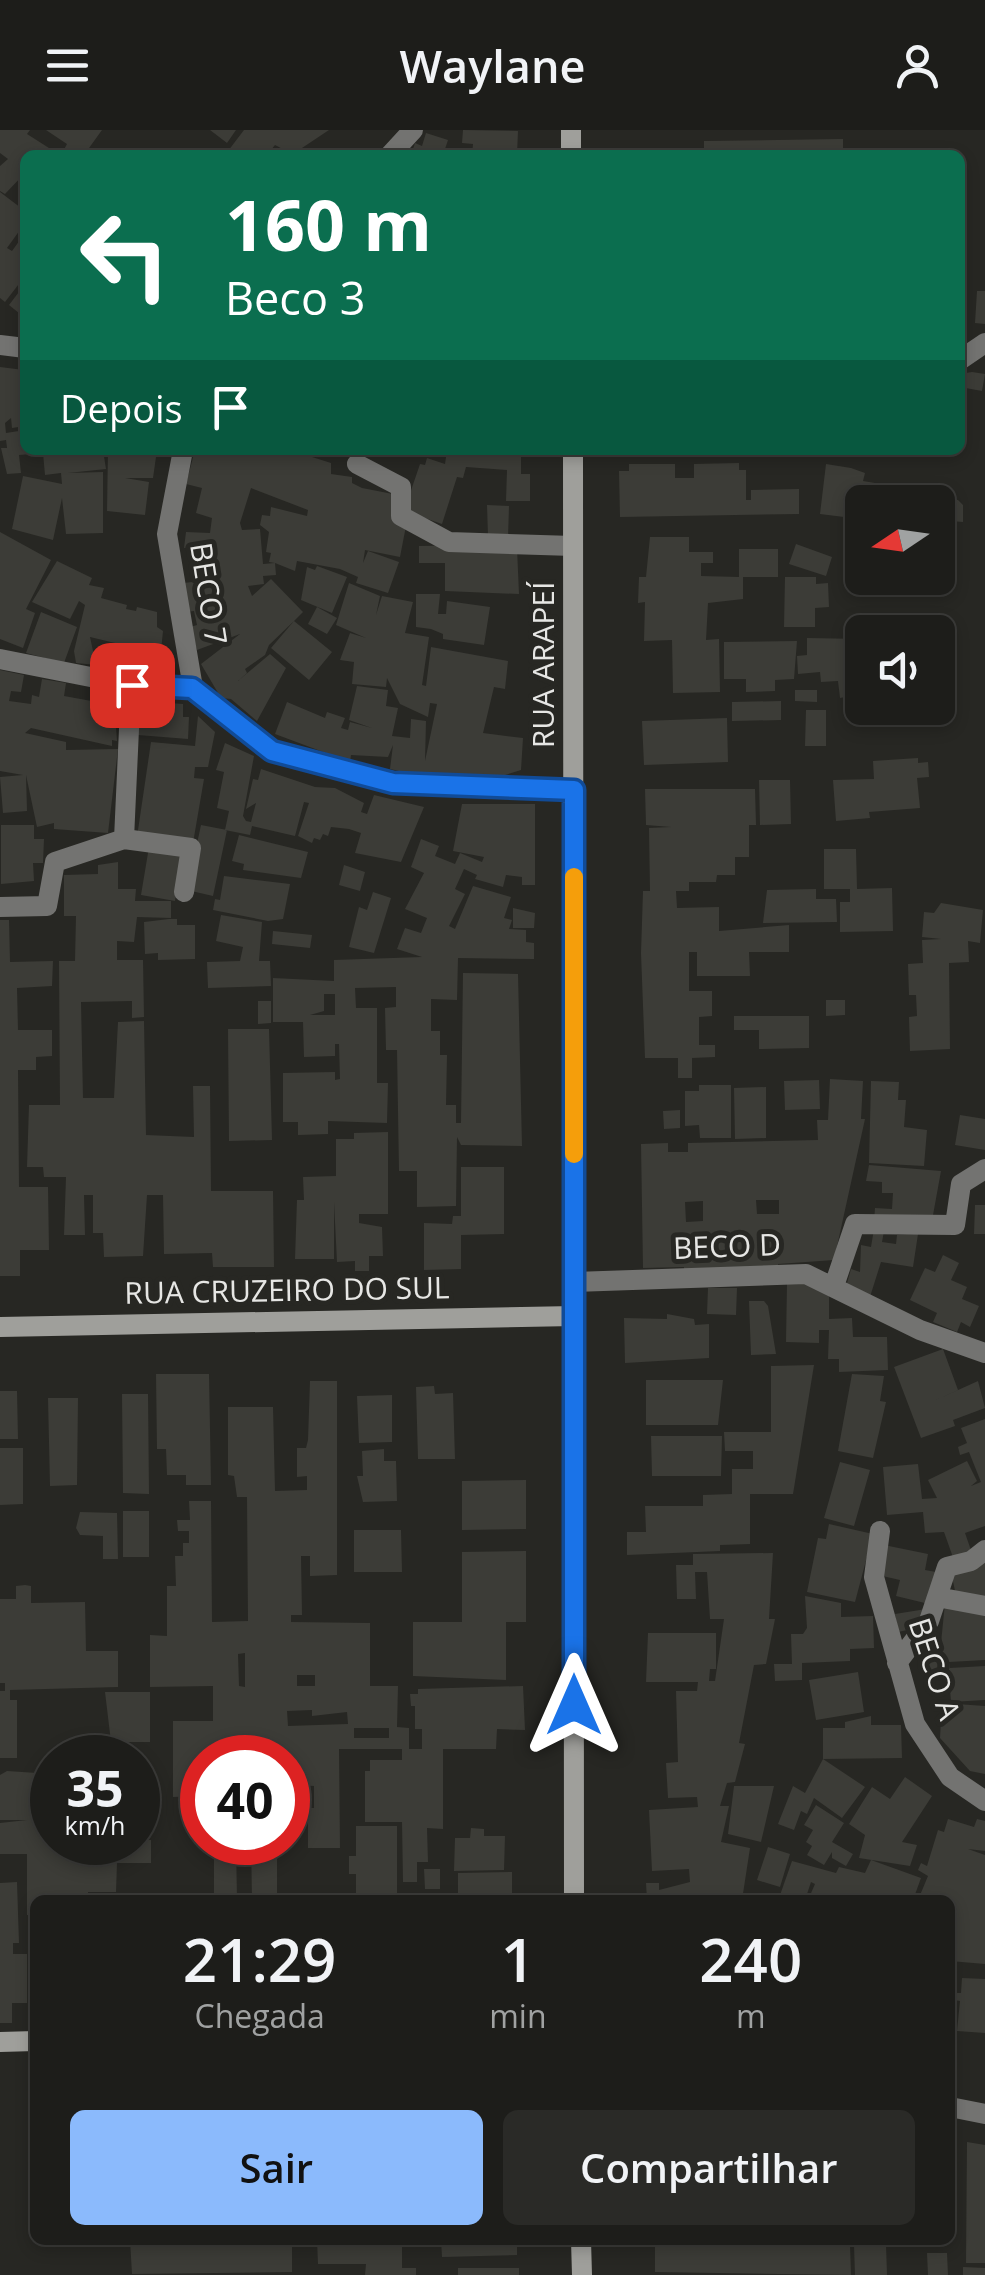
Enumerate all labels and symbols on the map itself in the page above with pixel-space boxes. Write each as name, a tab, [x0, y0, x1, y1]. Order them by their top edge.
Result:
north arrow	[845, 485, 955, 595]
street label: BECO 7	[181, 540, 238, 648]
street label: RUA ARAPEÍ	[522, 581, 563, 748]
pin	[90, 643, 175, 728]
street label: BECO D	[672, 1223, 782, 1268]
street label: RUA CRUZEIRO DO SUL	[124, 1266, 450, 1313]
street label: BECO A	[900, 1612, 971, 1725]
position arrow	[522, 1653, 626, 1757]
speed limit sign: 40	[180, 1735, 310, 1865]

